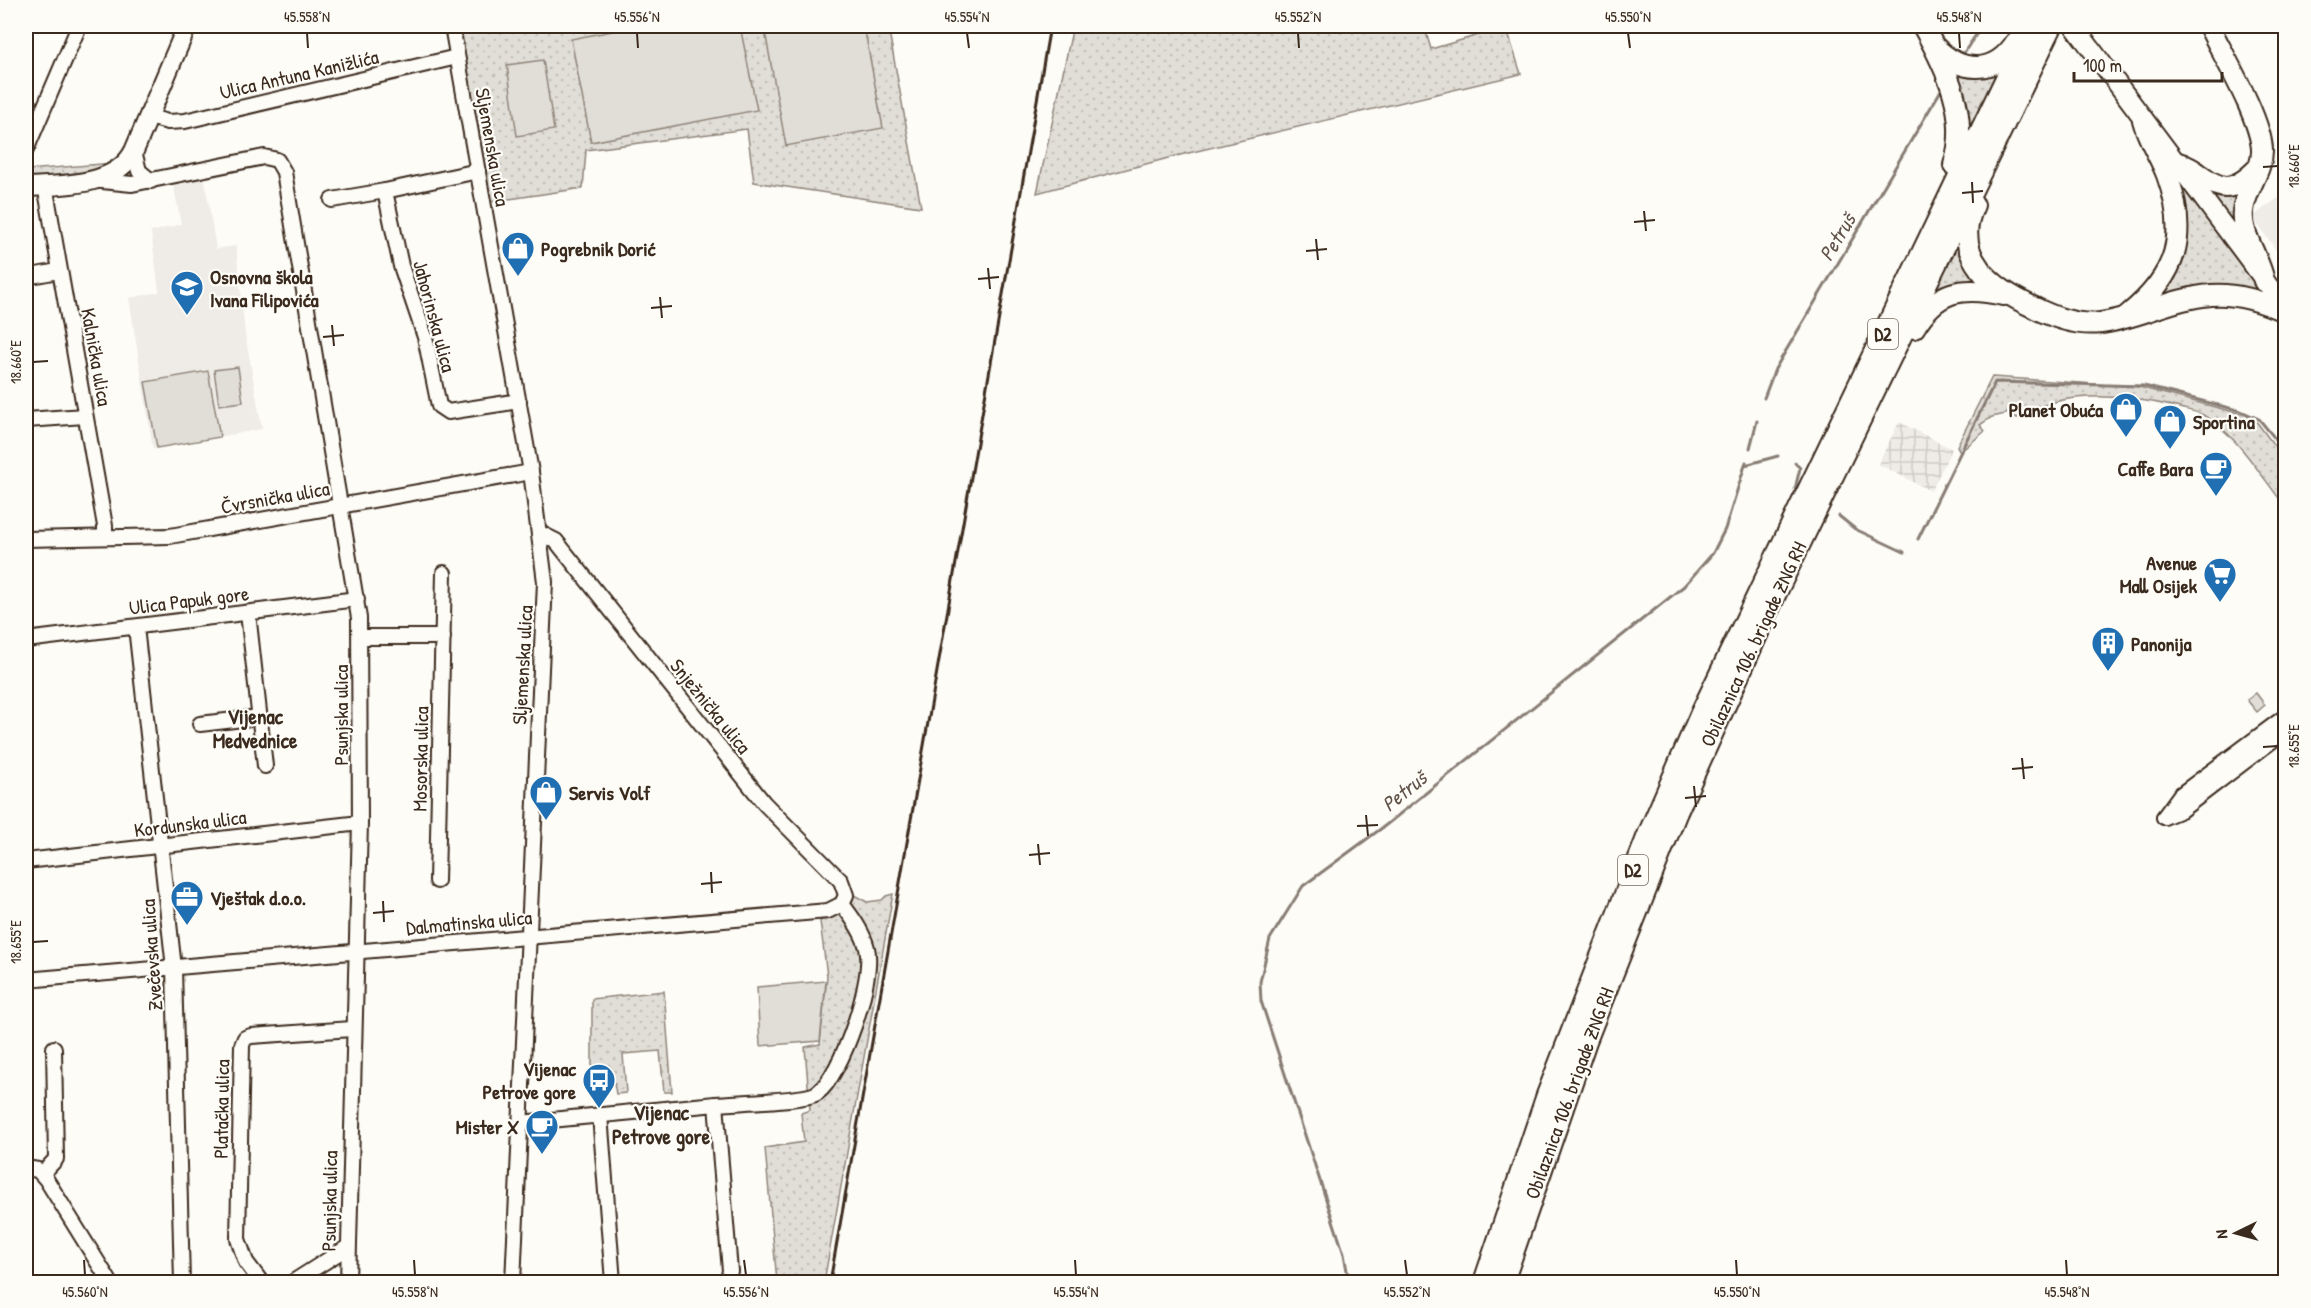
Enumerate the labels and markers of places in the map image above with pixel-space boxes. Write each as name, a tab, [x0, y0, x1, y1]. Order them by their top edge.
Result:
shop icon: Pogrebnik Dorić	[500, 230, 536, 277]
place label: Pogrebnik Dorić	[541, 235, 657, 263]
place label: Osnovna škola Ivana Filipovića	[210, 263, 319, 314]
school or university icon: Osnovna škola Ivana Filipovića	[169, 269, 205, 316]
shop icon: Planet Obuća	[2108, 391, 2144, 438]
place label: Planet Obuća	[2009, 396, 2103, 423]
shop icon: Sportina	[2152, 403, 2188, 450]
place label: Sportina	[2193, 408, 2255, 436]
cafe icon: Caffe Bara	[2198, 450, 2234, 497]
place label: Caffe Bara	[2118, 455, 2193, 482]
place label: Avenue Mall Osijek	[2120, 549, 2198, 599]
supermarket icon: Avenue Mall Osijek	[2202, 556, 2238, 603]
building icon: Panonija	[2090, 625, 2126, 672]
place label: Panonija	[2131, 630, 2192, 657]
shop icon: Servis Volf	[528, 774, 564, 821]
place label: Servis Volf	[569, 779, 651, 806]
office icon: Vještak d.o.o.	[169, 879, 205, 926]
place label: Vještak d.o.o.	[210, 884, 306, 911]
place label: Vijenac Petrove gore	[483, 1055, 577, 1106]
bus stop icon: Vijenac Petrove gore	[581, 1062, 617, 1109]
cafe icon: Mister X	[524, 1108, 560, 1155]
place label: Mister X	[456, 1113, 519, 1140]

